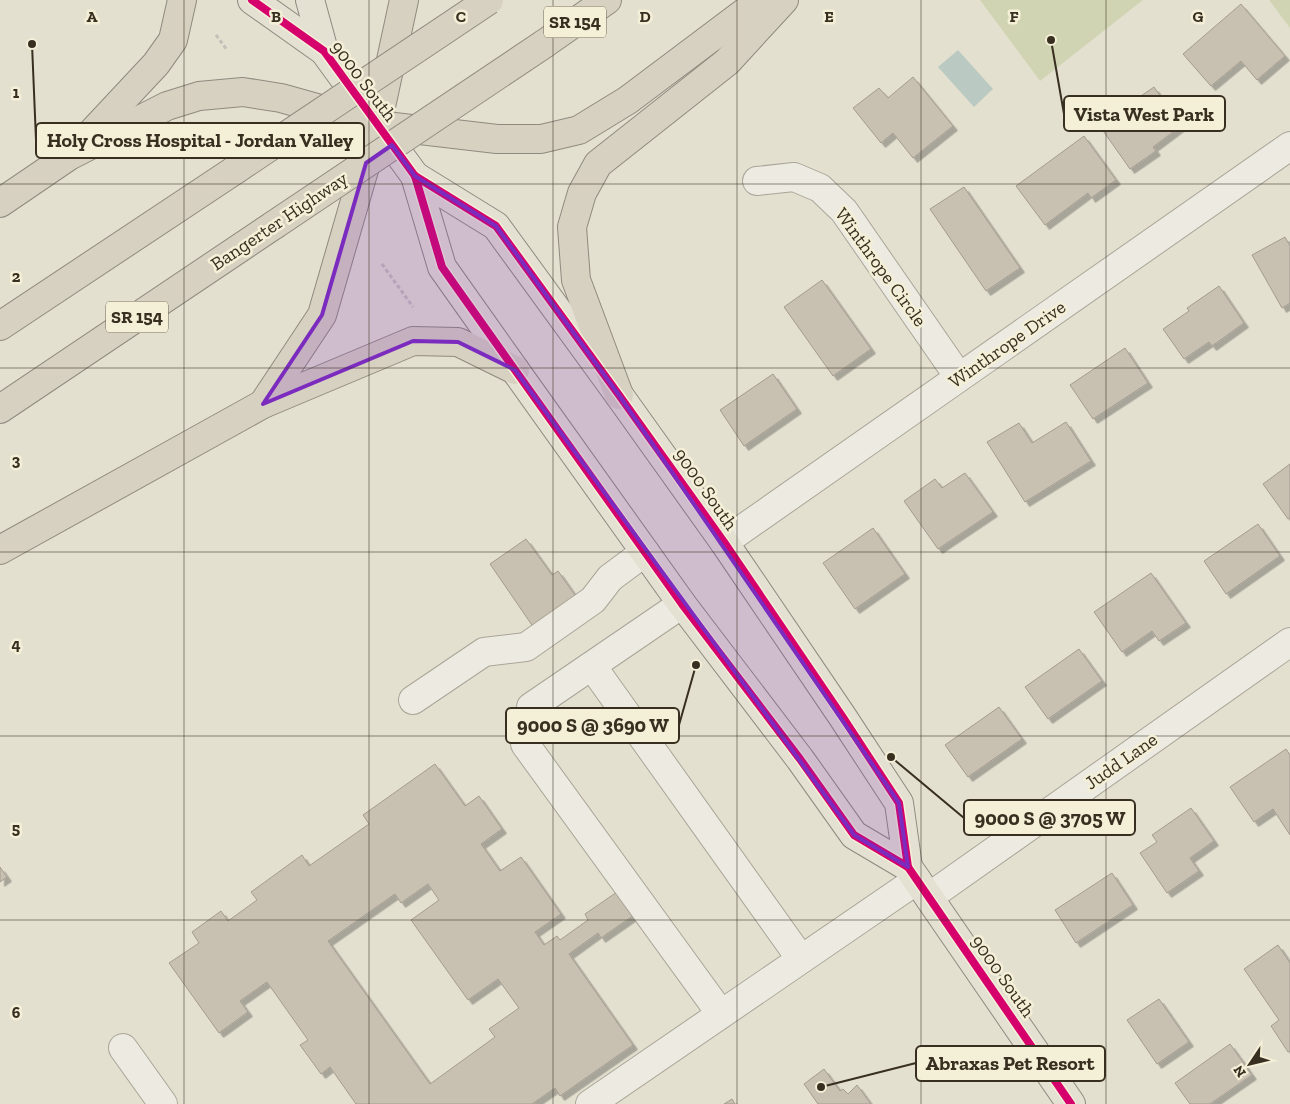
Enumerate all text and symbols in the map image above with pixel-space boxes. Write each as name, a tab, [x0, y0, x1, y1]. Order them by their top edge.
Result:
text: A	[87, 7, 98, 26]
text: B	[271, 7, 281, 26]
text: C	[456, 7, 466, 26]
road number: SR 154	[544, 7, 606, 38]
text: D	[639, 7, 651, 26]
text: E	[824, 7, 834, 26]
text: F	[1009, 7, 1019, 26]
text: G	[1193, 7, 1204, 26]
street label: 9000 South	[326, 36, 402, 126]
text: 1	[13, 83, 20, 102]
callout: Vista West Park	[1064, 96, 1225, 131]
text: Vista West Park	[1074, 102, 1214, 126]
callout: Holy Cross Hospital - Jordan Valley	[36, 123, 364, 158]
text: Holy Cross Hospital - Jordan Valley	[47, 128, 354, 152]
street label: Bangerter Highway	[206, 167, 352, 275]
street label: Winthrope Circle	[830, 203, 932, 331]
text: 2	[12, 267, 21, 286]
street label: Winthrope Drive	[944, 295, 1070, 393]
road number: SR 154	[106, 302, 168, 332]
street label: 9000 South	[669, 443, 743, 535]
text: 3	[12, 451, 21, 470]
text: 4	[11, 635, 21, 654]
callout: 9000 S @ 3690 W	[506, 708, 679, 743]
text: 9000 S @ 3690 W	[517, 713, 669, 737]
street label: Judd Lane	[1080, 728, 1162, 794]
callout: 9000 S @ 3705 W	[964, 800, 1135, 835]
text: 9000 S @ 3705 W	[975, 806, 1126, 830]
text: 5	[12, 819, 20, 838]
street label: 9000 South	[966, 930, 1040, 1022]
text: 6	[12, 1003, 21, 1022]
north arrow	[1225, 1039, 1275, 1089]
callout: Abraxas Pet Resort	[916, 1046, 1105, 1081]
text: Abraxas Pet Resort	[925, 1051, 1096, 1075]
text: N	[1230, 1062, 1250, 1080]

